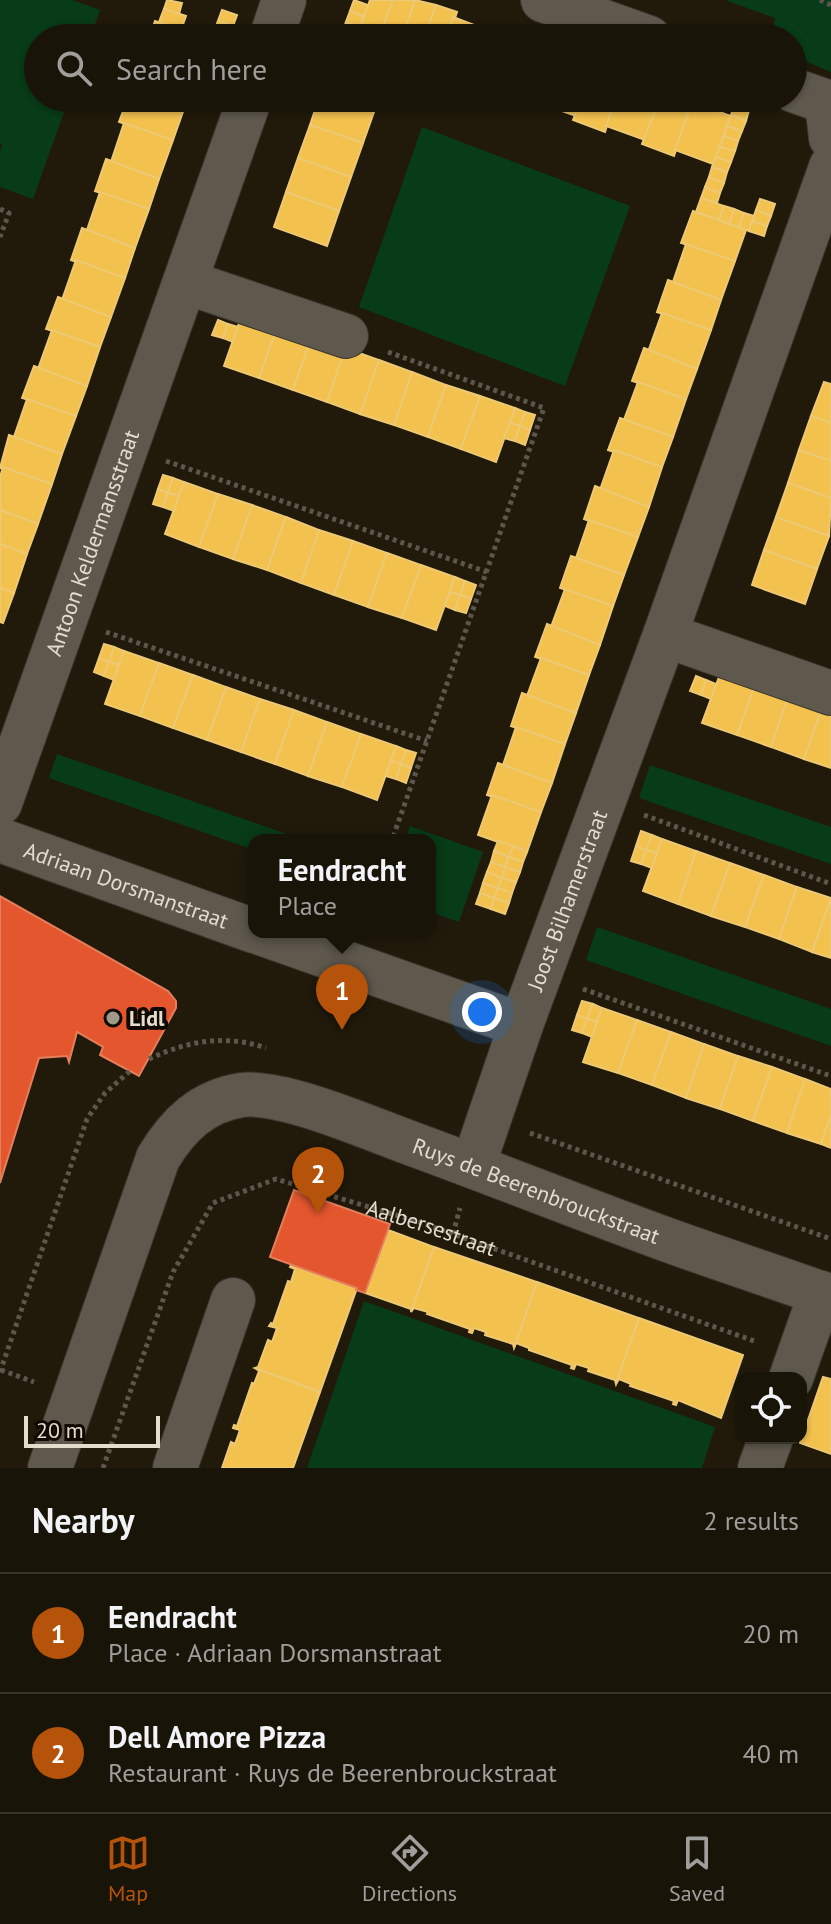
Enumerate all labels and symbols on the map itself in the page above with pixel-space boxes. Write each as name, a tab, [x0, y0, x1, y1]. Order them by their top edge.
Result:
street label: Antoon Keldermansstraat	[39, 426, 145, 660]
street label: Joost Bilhamerstraat	[521, 805, 613, 995]
street label: Adriaan Dorsmanstraat	[20, 836, 233, 935]
pin: 1	[316, 964, 368, 1030]
your location	[462, 992, 502, 1032]
place label: Lidl	[129, 1004, 165, 1032]
marker: Lidl	[104, 1009, 122, 1027]
street label: Ruys de Beerenbrouckstraat	[409, 1131, 664, 1250]
pin: 2	[292, 1147, 344, 1213]
street label: Aalbersestraat	[363, 1193, 500, 1262]
scale bar	[24, 1412, 160, 1448]

